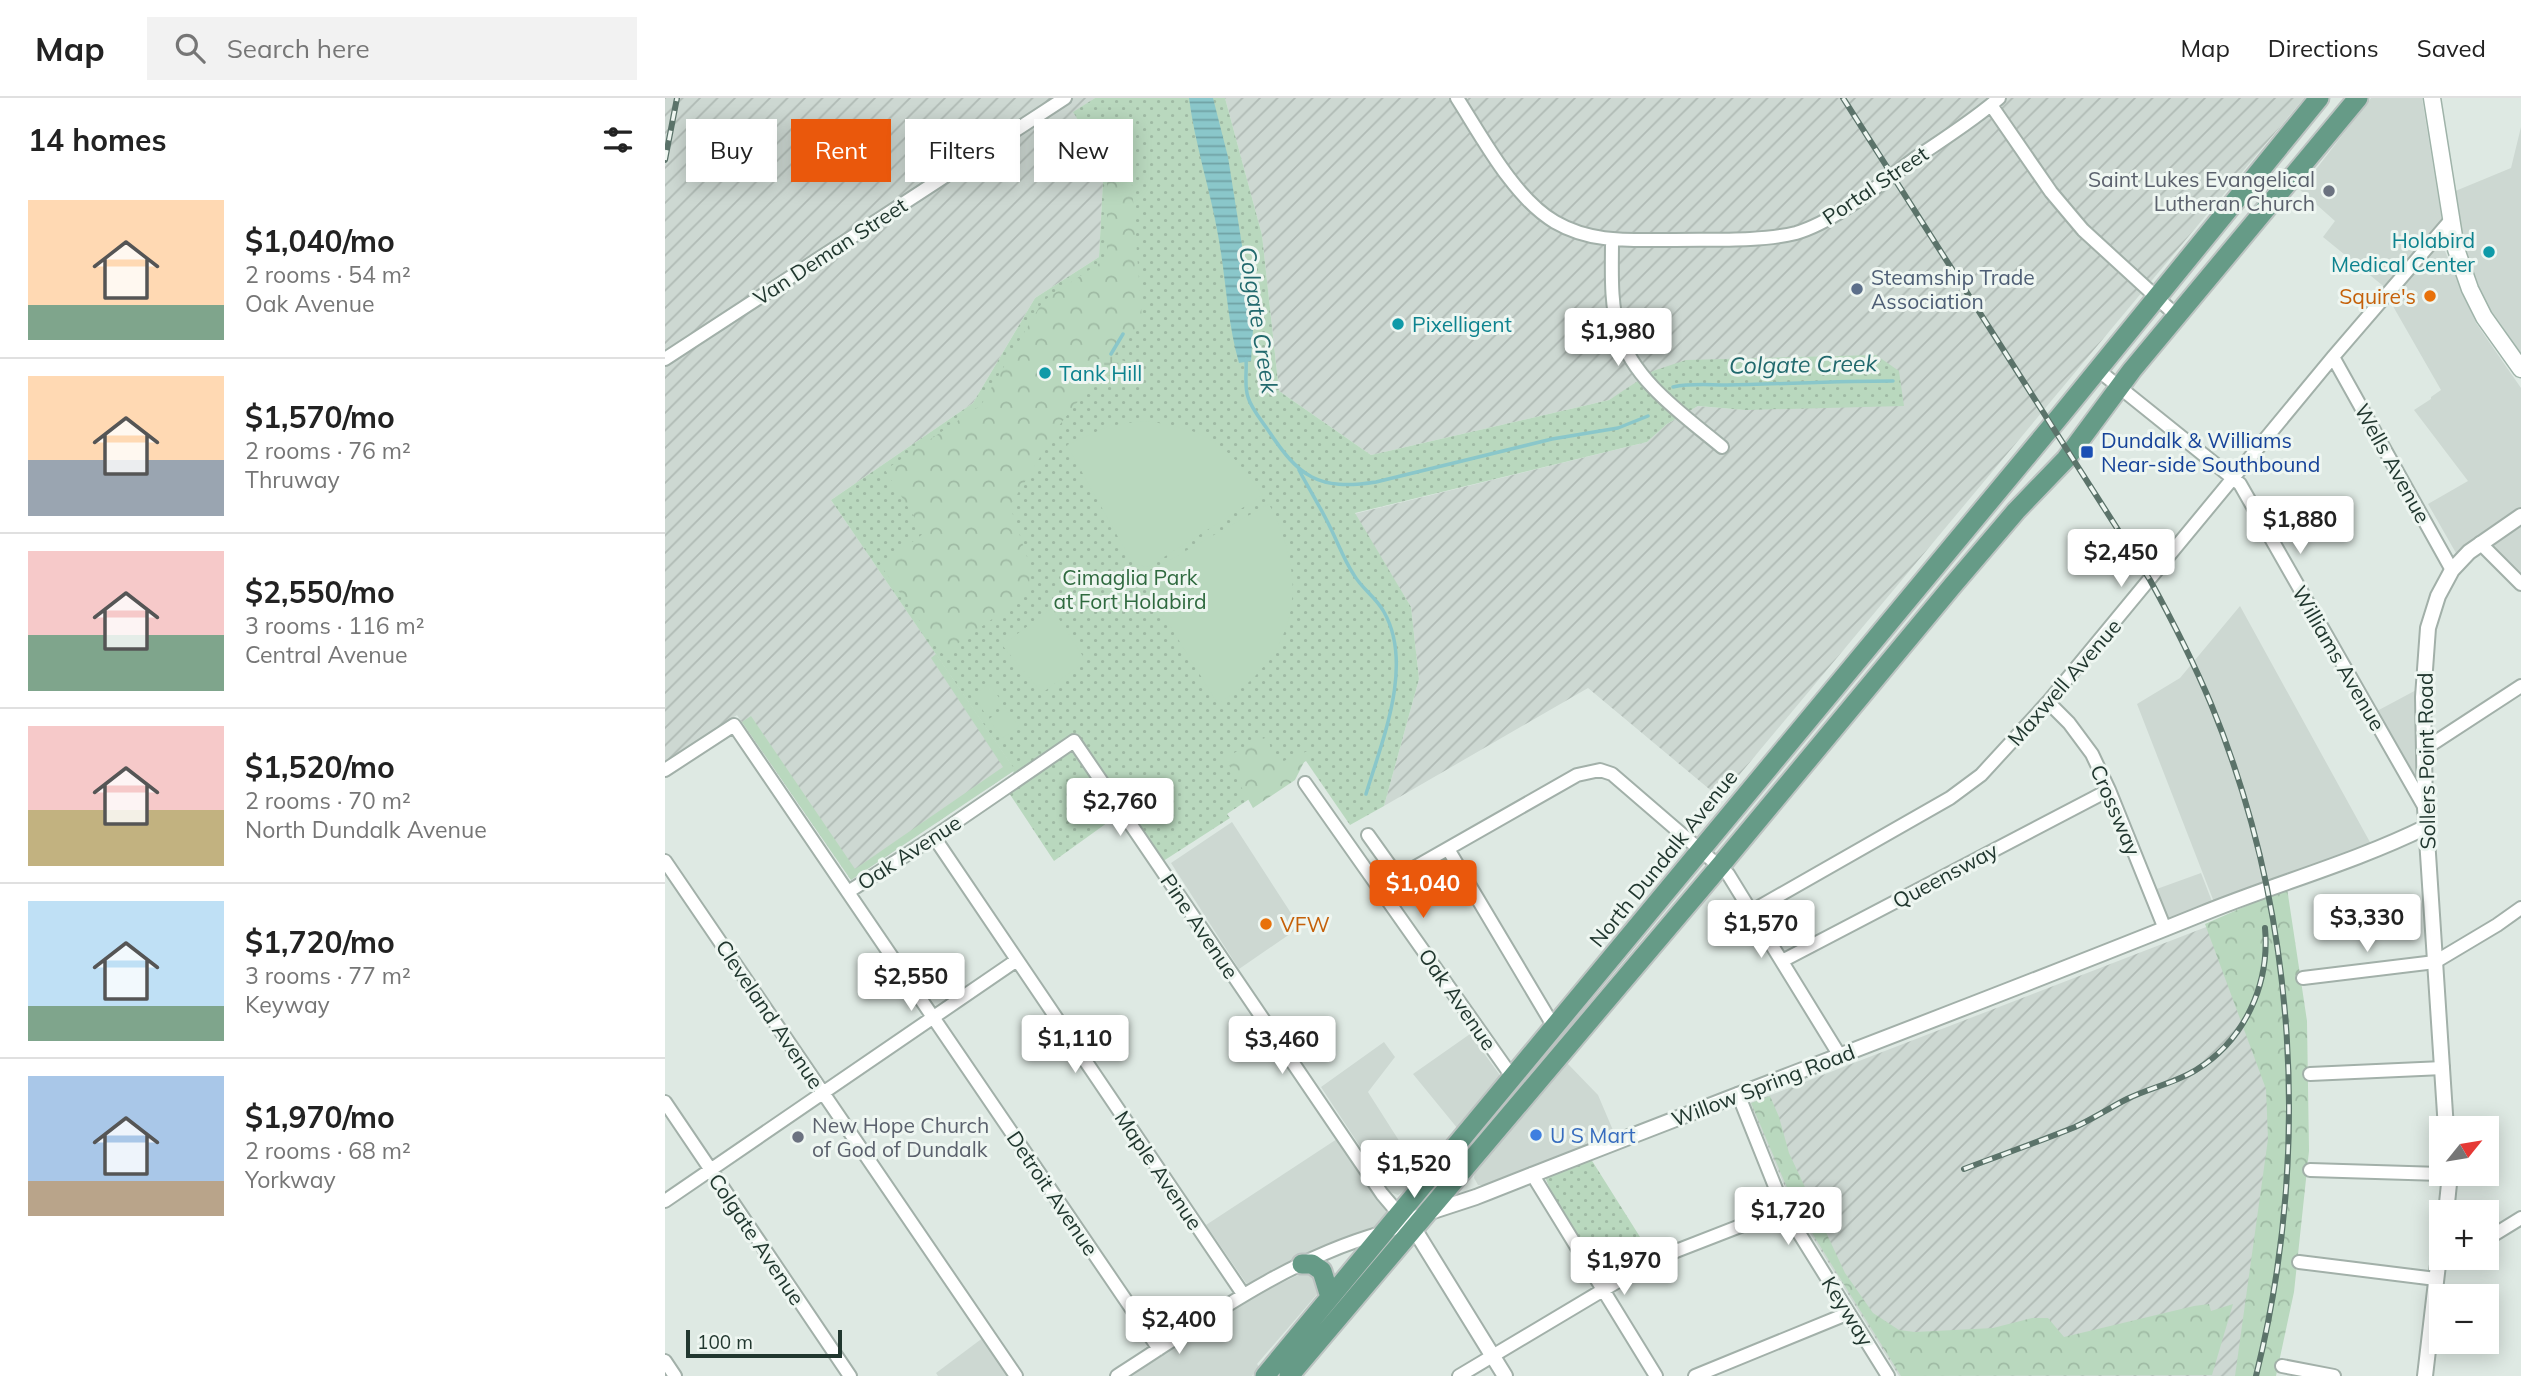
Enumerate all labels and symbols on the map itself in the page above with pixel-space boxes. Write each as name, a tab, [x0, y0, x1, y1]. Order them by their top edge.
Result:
street label: Portal Street	[1817, 140, 1933, 230]
place label: Saint Lukes Evangelical Lutheran Church	[2088, 166, 2315, 216]
marker: Saint Lukes Evangelical Lutheran Church	[2321, 183, 2337, 199]
street label: Van Deman Street	[748, 192, 912, 310]
place label: Holabird Medical Center	[2331, 227, 2475, 277]
water label: Colgate Creek	[1233, 244, 1285, 397]
marker: Holabird Medical Center	[2481, 244, 2497, 260]
place label: Steamship Trade Association	[1871, 264, 2035, 314]
marker: Steamship Trade Association	[1849, 281, 1865, 297]
place label: Squire's	[2339, 283, 2416, 309]
marker: Squire's	[2422, 288, 2438, 304]
pin: $1,980	[1561, 308, 1675, 368]
place label: Pixelligent	[1412, 311, 1512, 337]
marker: Pixelligent	[1390, 316, 1406, 332]
water label: Colgate Creek	[1729, 348, 1879, 380]
place label: Tank Hill	[1059, 360, 1142, 386]
marker: Tank Hill	[1037, 365, 1053, 381]
street label: Wells Avenue	[2349, 399, 2437, 527]
place label: Dundalk & Williams Near-side Southbound	[2101, 427, 2320, 477]
marker: Dundalk & Williams Near-side Southbound	[2079, 444, 2095, 460]
pin: $1,880	[2243, 496, 2357, 556]
pin: $2,450	[2064, 530, 2178, 589]
park label: Cimaglia Park at Fort Holabird	[1053, 564, 1207, 614]
street label: Williams Avenue	[2287, 581, 2391, 735]
street label: Maxwell Avenue	[2002, 613, 2126, 751]
street label: Sollers Point Road	[2411, 672, 2441, 850]
street label: Crossway	[2085, 761, 2147, 859]
street label: North Dundalk Avenue	[1583, 764, 1743, 952]
pin: $2,760	[1063, 778, 1177, 838]
street label: Oak Avenue	[852, 809, 966, 895]
street label: Queensway	[1888, 836, 2002, 914]
pin: $1,040	[1366, 860, 1480, 920]
street label: Pine Avenue	[1155, 869, 1245, 983]
pin: $3,330	[2310, 894, 2424, 954]
pin: $1,570	[1704, 900, 1818, 960]
place label: VFW	[1280, 911, 1330, 937]
marker: VFW	[1258, 916, 1274, 932]
street label: Cleveland Avenue	[711, 935, 829, 1093]
street label: Oak Avenue	[1413, 943, 1503, 1055]
pin: $2,550	[854, 954, 968, 1013]
pin: $1,110	[1018, 1016, 1132, 1075]
pin: $3,460	[1225, 1016, 1339, 1076]
street label: Willow Spring Road	[1668, 1038, 1858, 1132]
street label: Maple Avenue	[1110, 1105, 1208, 1235]
place label: New Hope Church of God of Dundalk	[812, 1112, 989, 1162]
north arrow	[2429, 1116, 2499, 1186]
place label: U S Mart	[1550, 1122, 1636, 1148]
street label: Detroit Avenue	[1002, 1126, 1104, 1260]
marker: U S Mart	[1528, 1127, 1544, 1143]
marker: New Hope Church of God of Dundalk	[790, 1129, 806, 1145]
pin: $1,520	[1357, 1140, 1471, 1200]
street label: Colgate Avenue	[703, 1168, 811, 1310]
pin: $1,720	[1731, 1188, 1845, 1247]
pin: $1,970	[1567, 1238, 1681, 1297]
street label: Keyway	[1816, 1271, 1880, 1351]
pin: $2,400	[1122, 1296, 1236, 1356]
scale bar	[686, 1327, 842, 1359]

